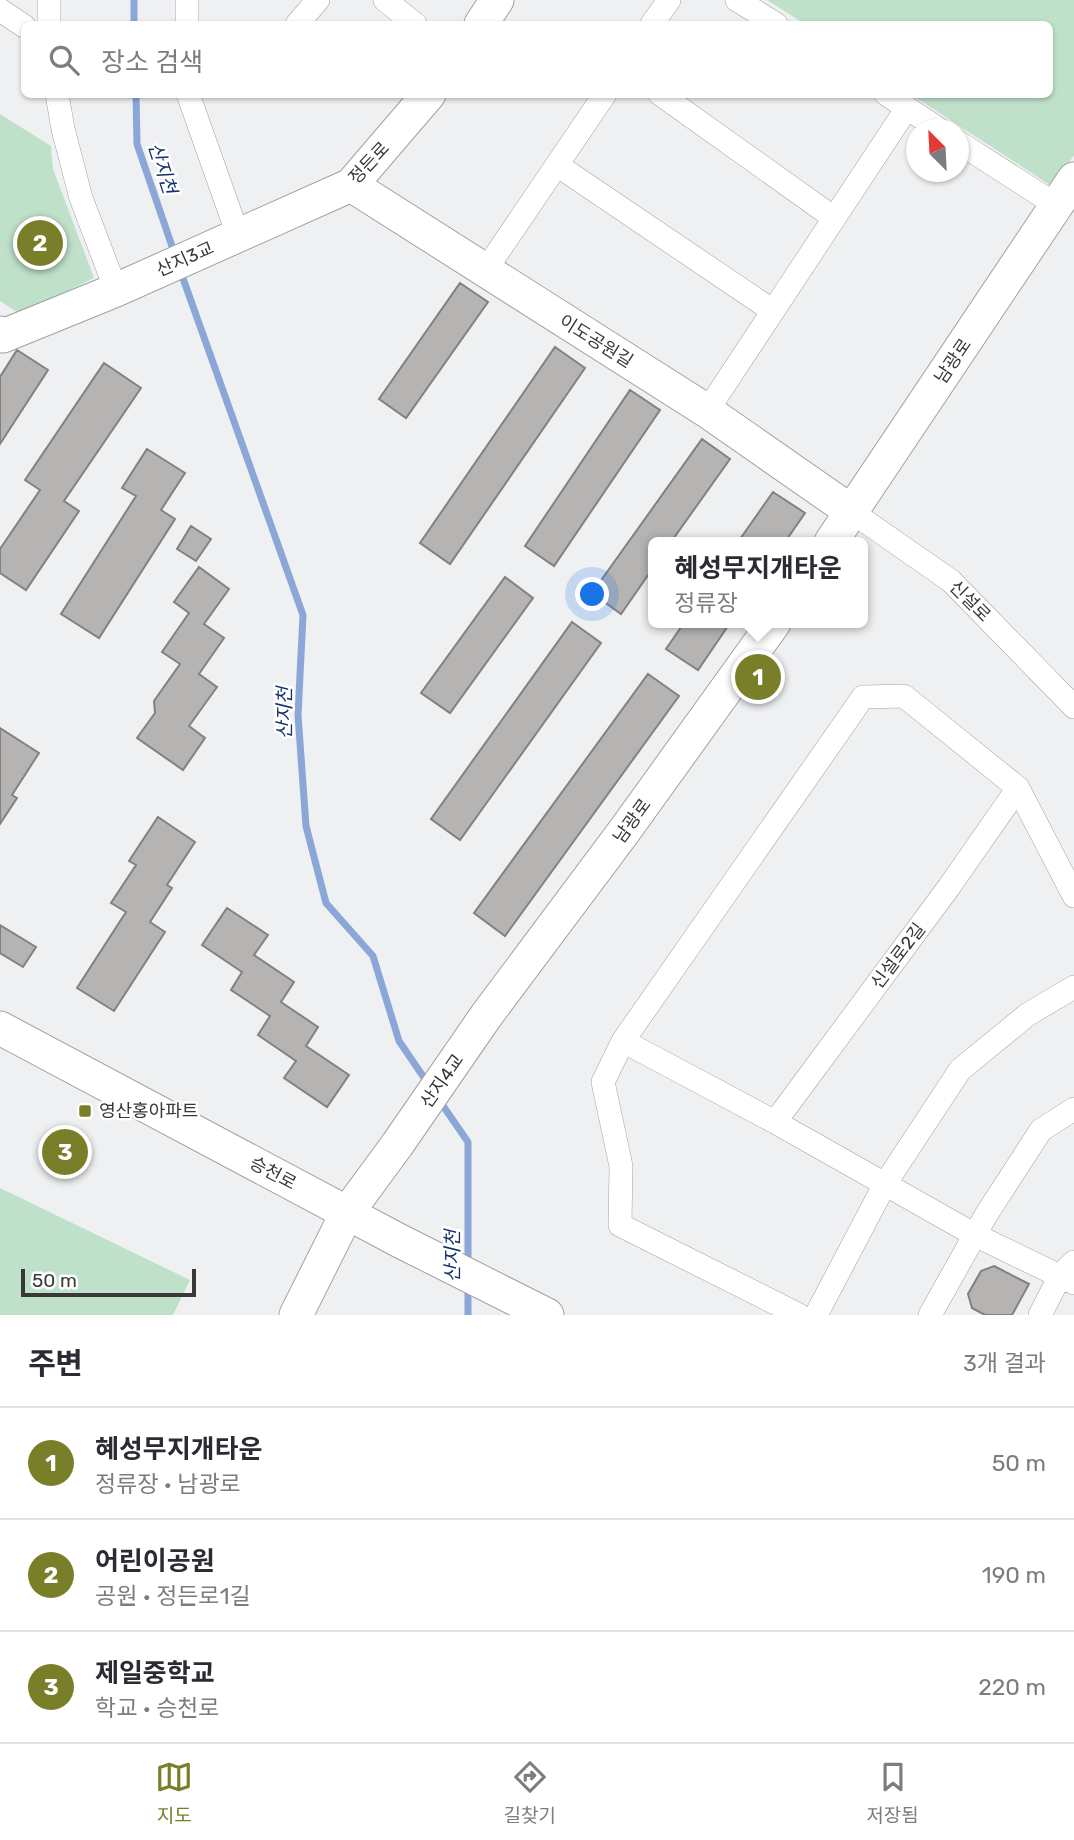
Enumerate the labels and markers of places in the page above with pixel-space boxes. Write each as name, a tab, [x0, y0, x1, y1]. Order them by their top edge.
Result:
pin: 2	[17, 217, 63, 269]
pin: 1	[735, 651, 781, 703]
place label: 영산홍아파트	[99, 1100, 198, 1122]
marker: 영산홍아파트	[77, 1103, 93, 1119]
pin: 3	[42, 1126, 88, 1178]

